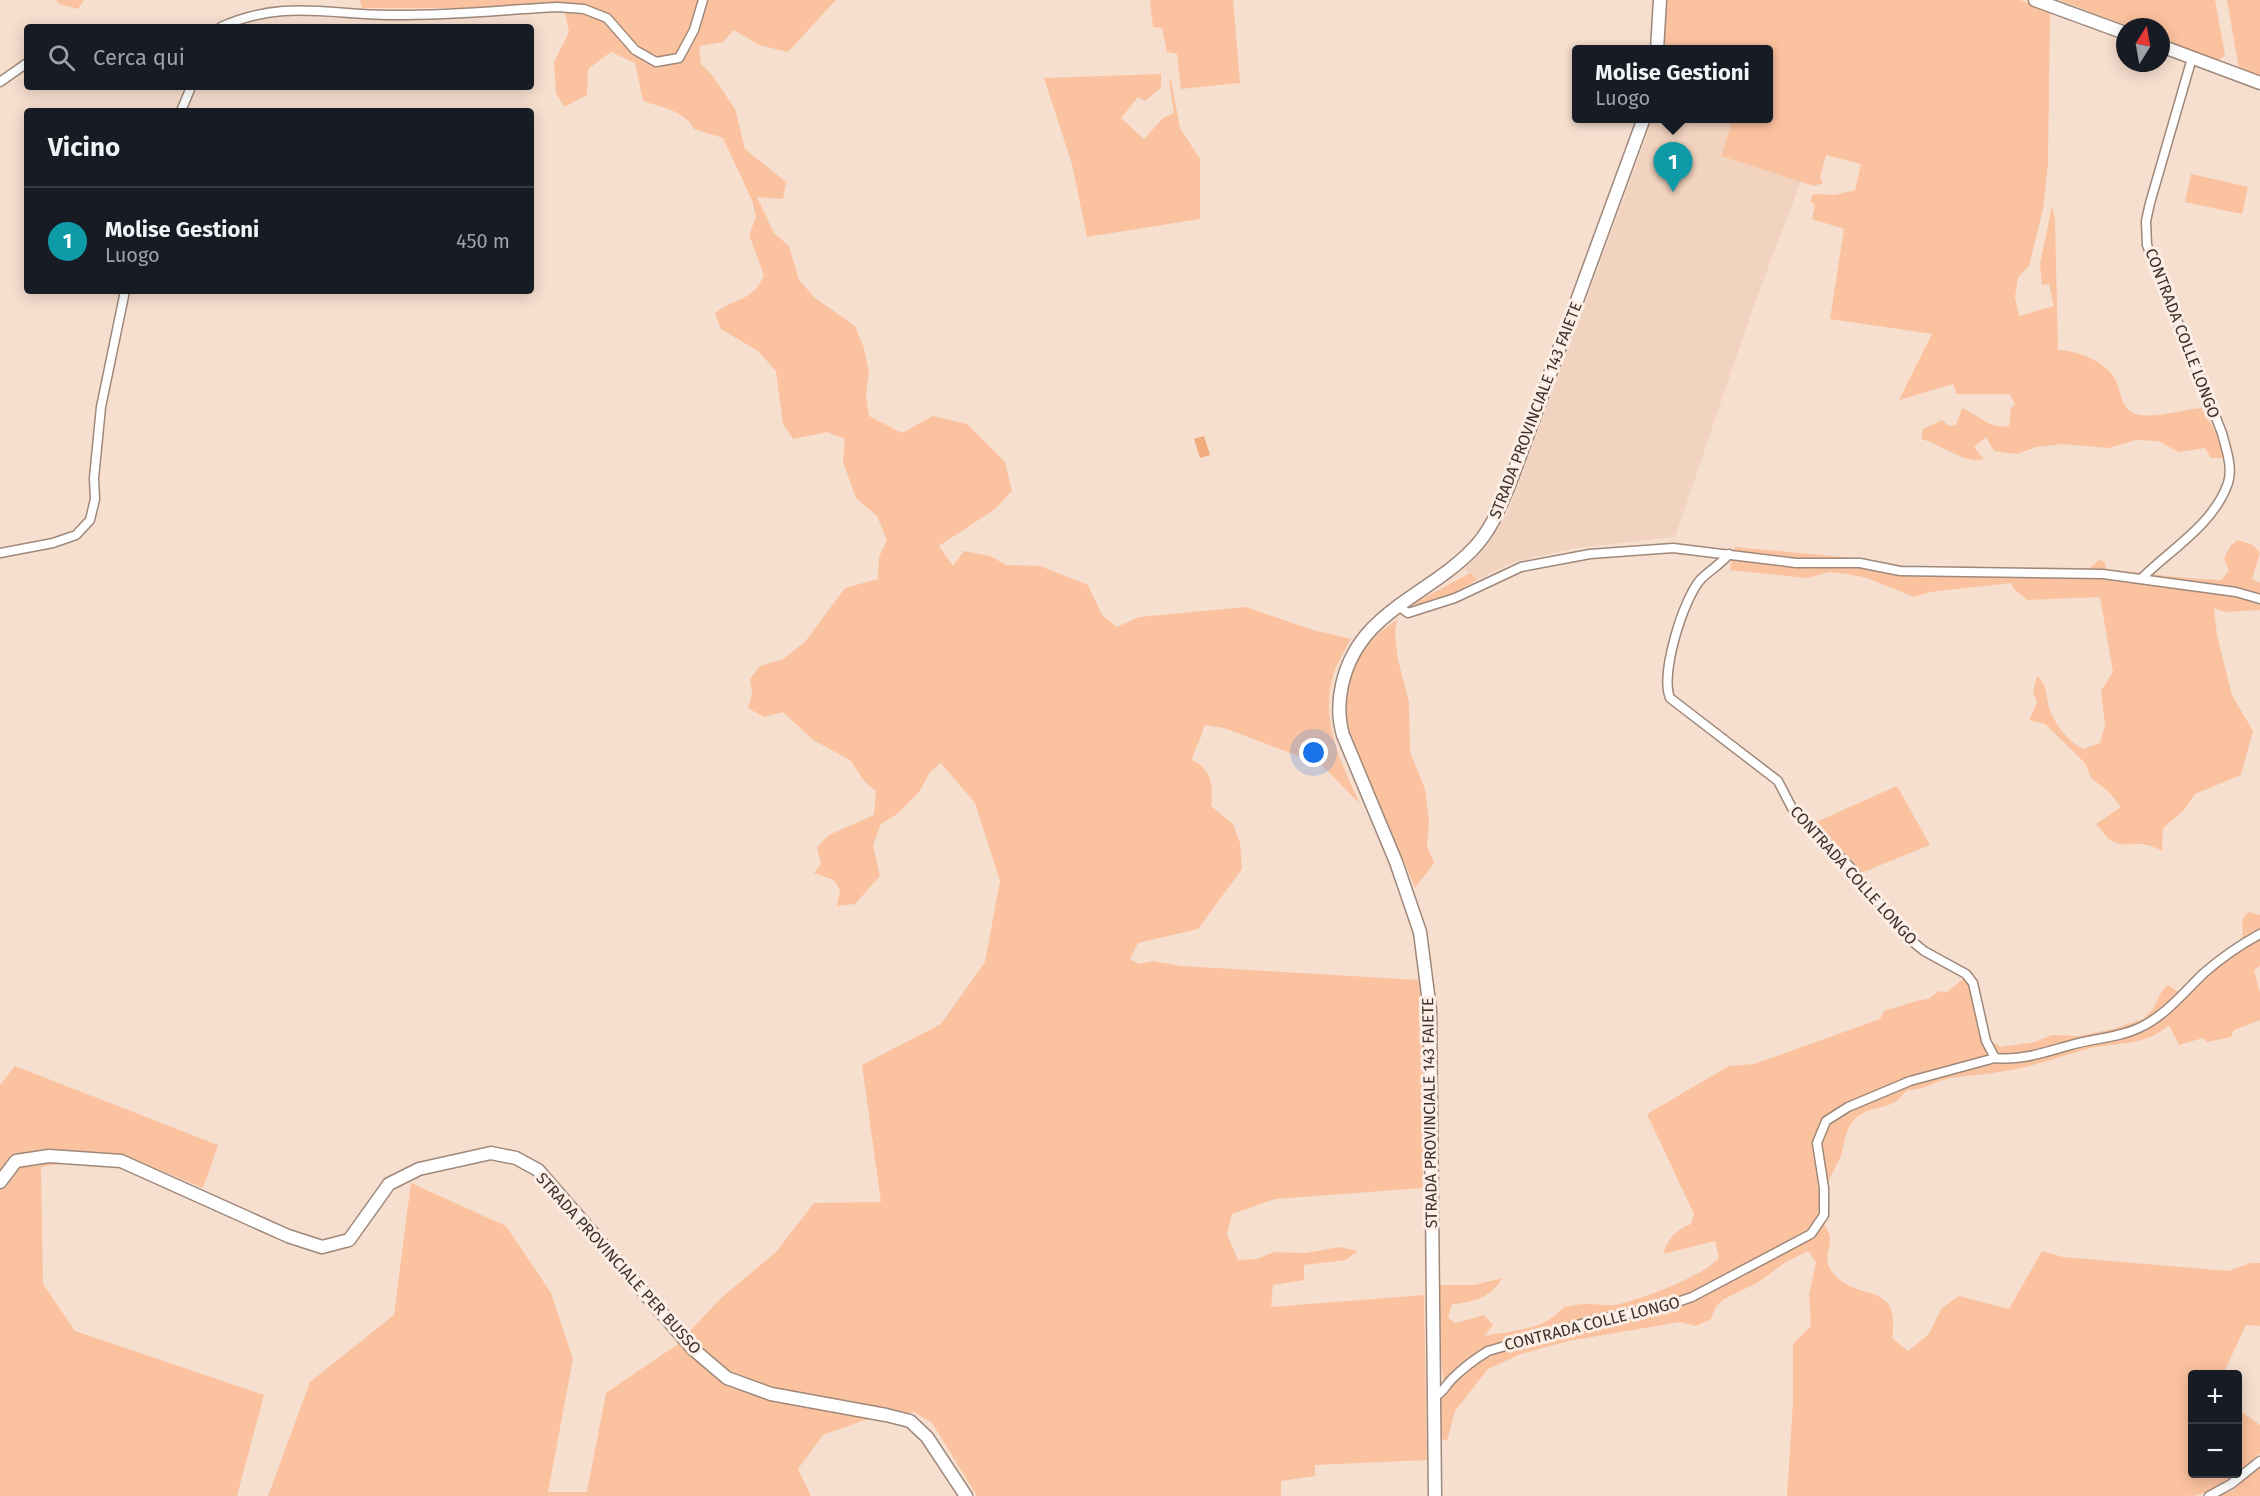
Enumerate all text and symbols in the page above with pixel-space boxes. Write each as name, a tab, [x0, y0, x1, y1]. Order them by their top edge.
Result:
north arrow	[2116, 18, 2170, 72]
search box	[24, 24, 534, 90]
icon: search	[45, 41, 78, 74]
text: Cerca qui	[93, 44, 185, 71]
popup	[1572, 45, 1773, 123]
text: Molise Gestioni	[1595, 59, 1750, 86]
text: Luogo	[1595, 86, 1650, 110]
text: Vicino	[48, 132, 120, 163]
pin: 1	[1654, 142, 1692, 192]
text: Molise Gestioni	[105, 216, 259, 243]
text: 1	[63, 229, 72, 253]
text: 450 m	[456, 229, 510, 253]
text: Luogo	[105, 243, 160, 267]
street label: CONTRADA COLLE LONGO	[2141, 246, 2224, 421]
street label: STRADA PROVINCIALE 143 FAIETE	[1485, 299, 1586, 521]
your location	[1299, 738, 1328, 767]
street label: CONTRADA COLLE LONGO	[1786, 802, 1921, 949]
street label: STRADA PROVINCIALE 143 FAIETE	[1418, 997, 1441, 1229]
street label: STRADA PROVINCIALE PER BUSSO	[532, 1169, 705, 1358]
street label: CONTRADA COLLE LONGO	[1502, 1292, 1682, 1354]
map controls	[2188, 1370, 2242, 1478]
button: +	[2188, 1370, 2242, 1424]
button: −	[2188, 1424, 2242, 1478]

